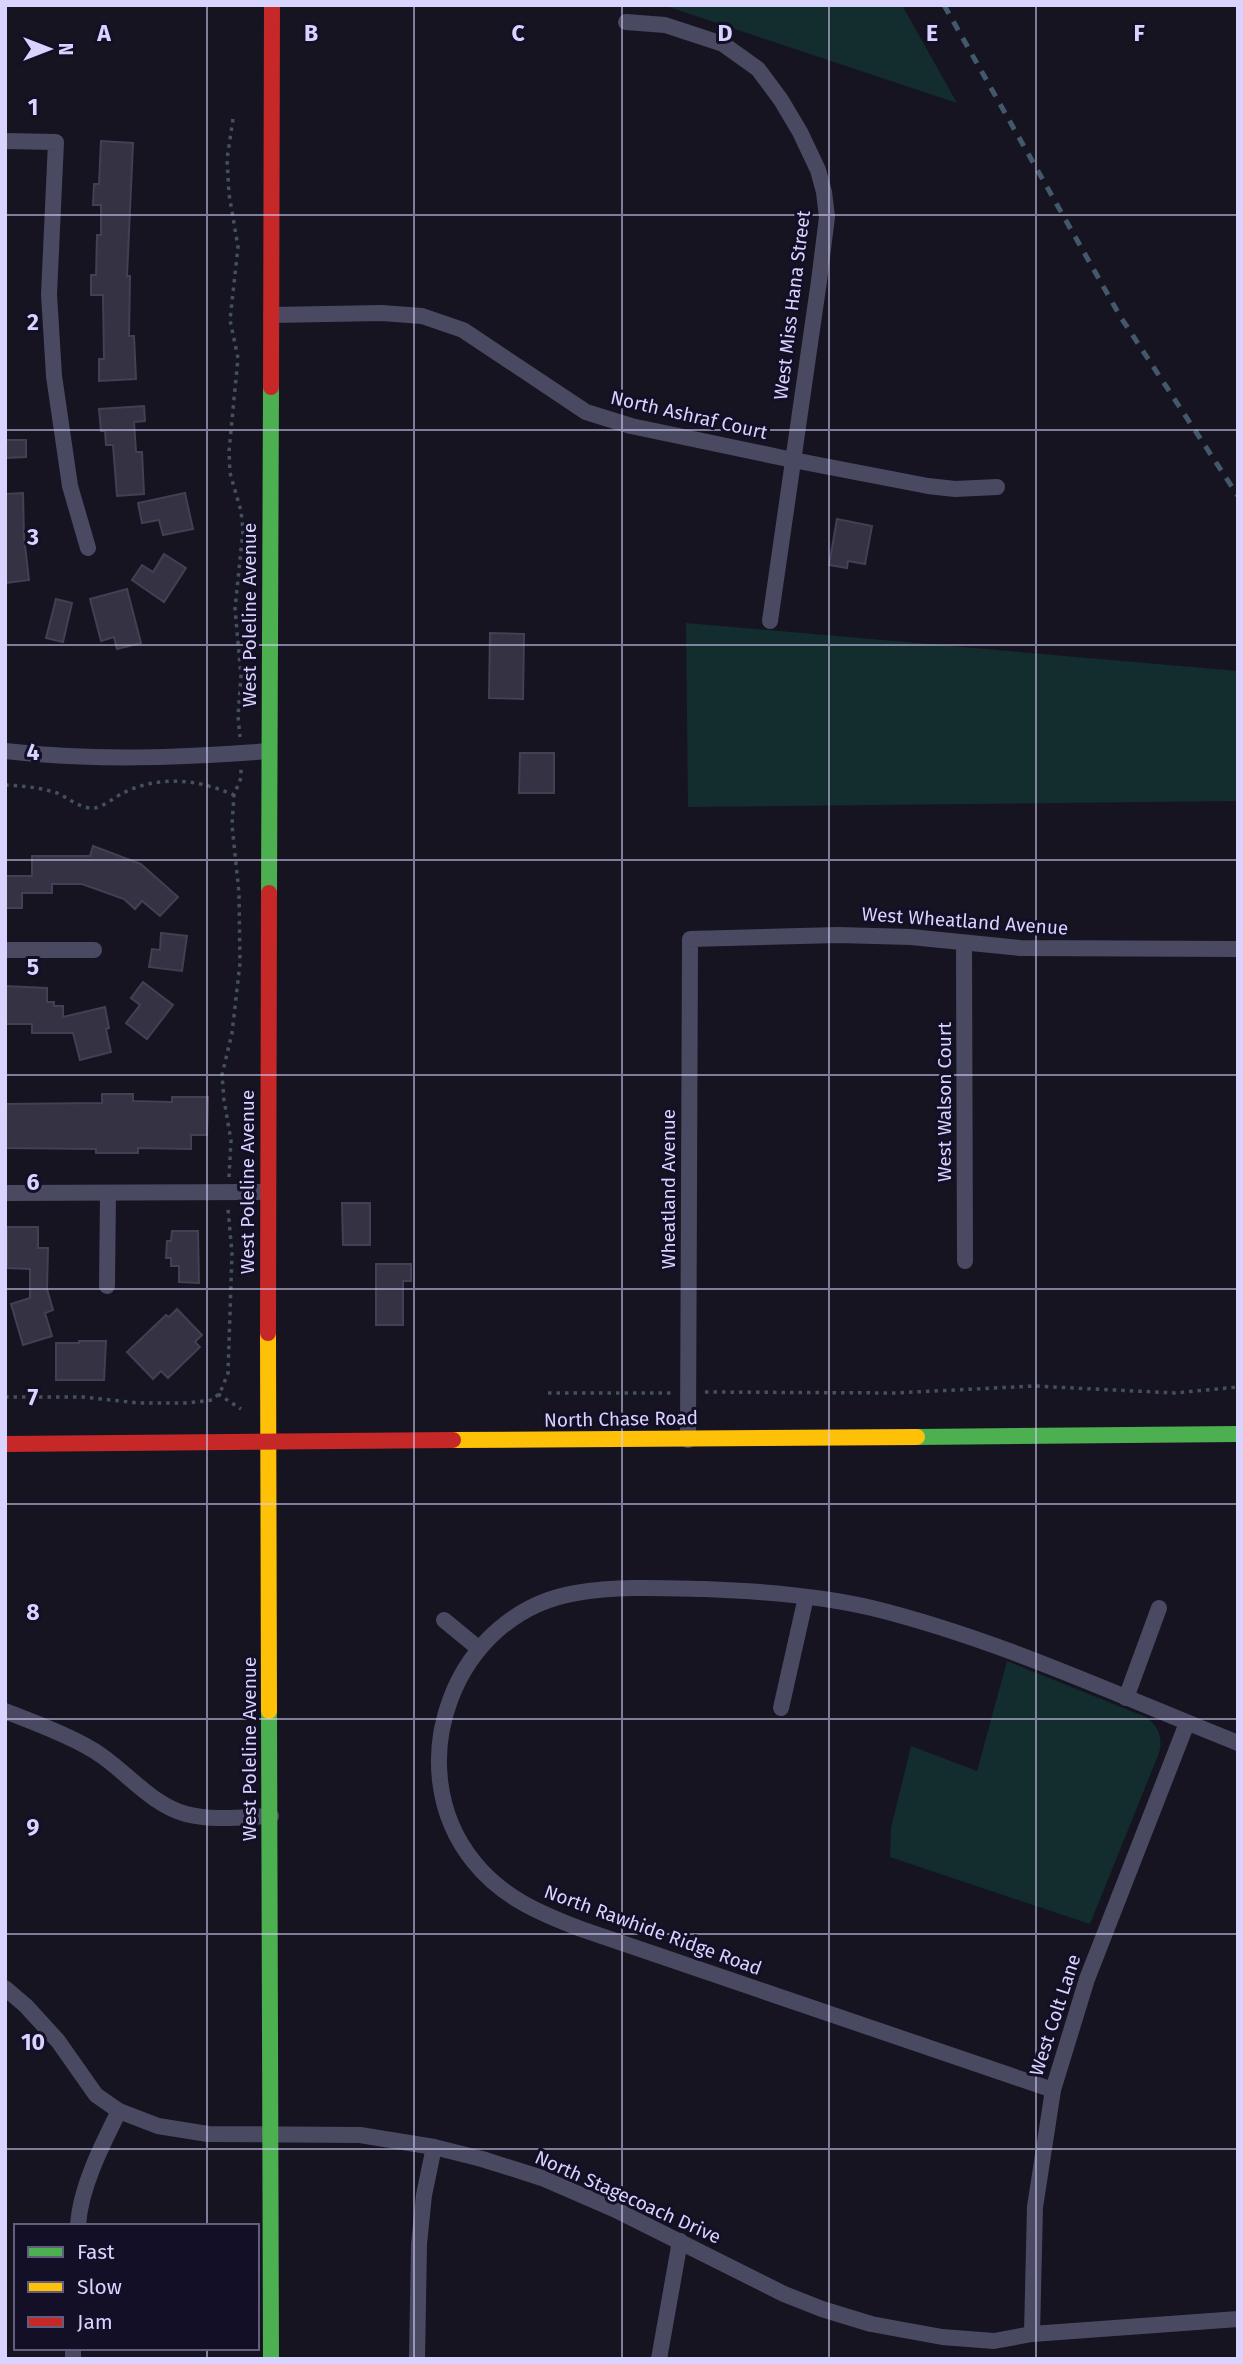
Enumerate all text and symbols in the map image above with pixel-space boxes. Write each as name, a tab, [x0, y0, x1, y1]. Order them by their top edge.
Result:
north arrow	[14, 14, 84, 84]
text: A	[96, 19, 111, 47]
text: B	[304, 19, 318, 47]
text: C	[511, 19, 525, 47]
text: D	[718, 19, 733, 47]
text: E	[926, 19, 938, 47]
text: F	[1133, 19, 1145, 47]
text: N	[54, 43, 77, 55]
text: 1	[28, 93, 38, 121]
street label: West Miss Hana Street	[769, 209, 815, 401]
text: 2	[27, 308, 39, 336]
street label: North Ashraf Court	[608, 386, 770, 444]
text: 3	[26, 523, 39, 551]
street label: West Poleline Avenue	[238, 523, 261, 707]
text: 4	[27, 738, 40, 766]
street label: West Wheatland Avenue	[861, 902, 1069, 940]
text: 5	[27, 953, 39, 981]
street label: West Walson Court	[933, 1022, 956, 1182]
street label: West Poleline Avenue	[236, 1090, 259, 1274]
street label: Wheatland Avenue	[657, 1109, 680, 1269]
text: 6	[27, 1168, 40, 1196]
text: 7	[28, 1383, 39, 1411]
street label: North Chase Road	[544, 1406, 698, 1432]
text: 8	[26, 1598, 40, 1626]
street label: West Poleline Avenue	[238, 1657, 261, 1841]
text: 9	[27, 1813, 40, 1841]
street label: North Rawhide Ridge Road	[541, 1880, 765, 1980]
street label: West Colt Lane	[1025, 1951, 1085, 2079]
text: 10	[21, 2028, 45, 2056]
street label: North Stagecoach Drive	[531, 2146, 725, 2248]
legend	[14, 2224, 259, 2350]
text: Fast	[77, 2239, 115, 2265]
text: Slow	[77, 2274, 122, 2300]
text: Jam	[77, 2309, 113, 2335]

